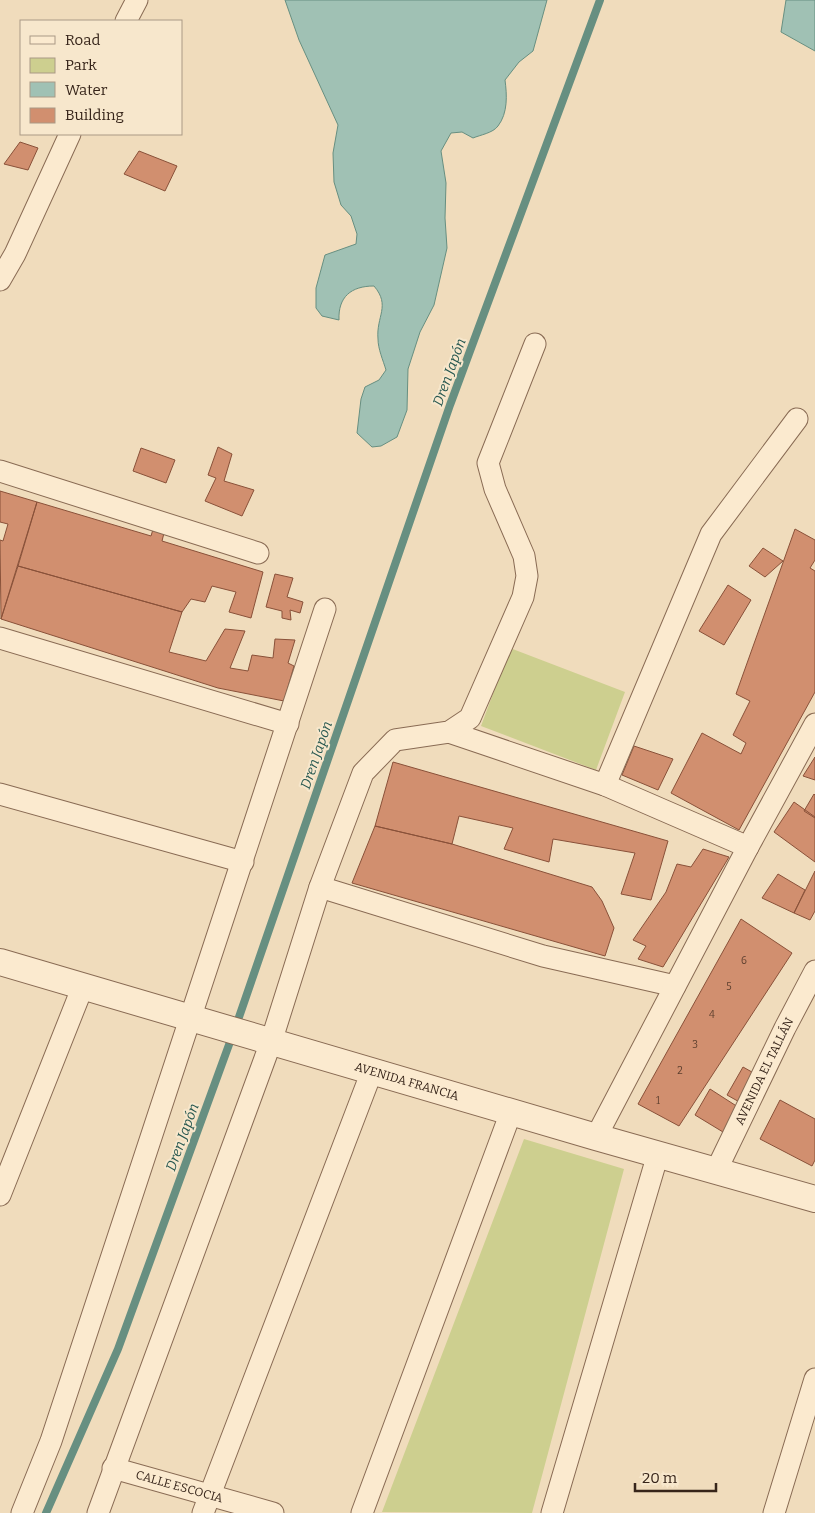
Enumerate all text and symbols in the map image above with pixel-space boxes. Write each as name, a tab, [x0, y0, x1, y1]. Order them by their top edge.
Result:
legend	[20, 20, 182, 135]
text: Road	[65, 31, 100, 49]
text: Park	[65, 56, 97, 74]
text: Water	[65, 81, 108, 99]
text: Building	[65, 106, 124, 124]
water label: Dren Japón	[429, 336, 470, 408]
water label: Dren Japón	[297, 719, 336, 791]
house number: 6	[741, 955, 747, 967]
house number: 5	[726, 981, 732, 993]
house number: 4	[709, 1009, 715, 1021]
street label: AVENIDA EL TALLÁN	[732, 1015, 797, 1127]
house number: 3	[692, 1039, 698, 1051]
street label: AVENIDA FRANCIA	[353, 1060, 461, 1104]
house number: 2	[677, 1065, 683, 1077]
house number: 1	[656, 1095, 660, 1107]
water label: Dren Japón	[162, 1101, 203, 1173]
scale bar	[635, 1460, 716, 1492]
street label: CALLE ESCOCIA	[134, 1468, 225, 1506]
text: 20 m	[642, 1469, 678, 1487]

